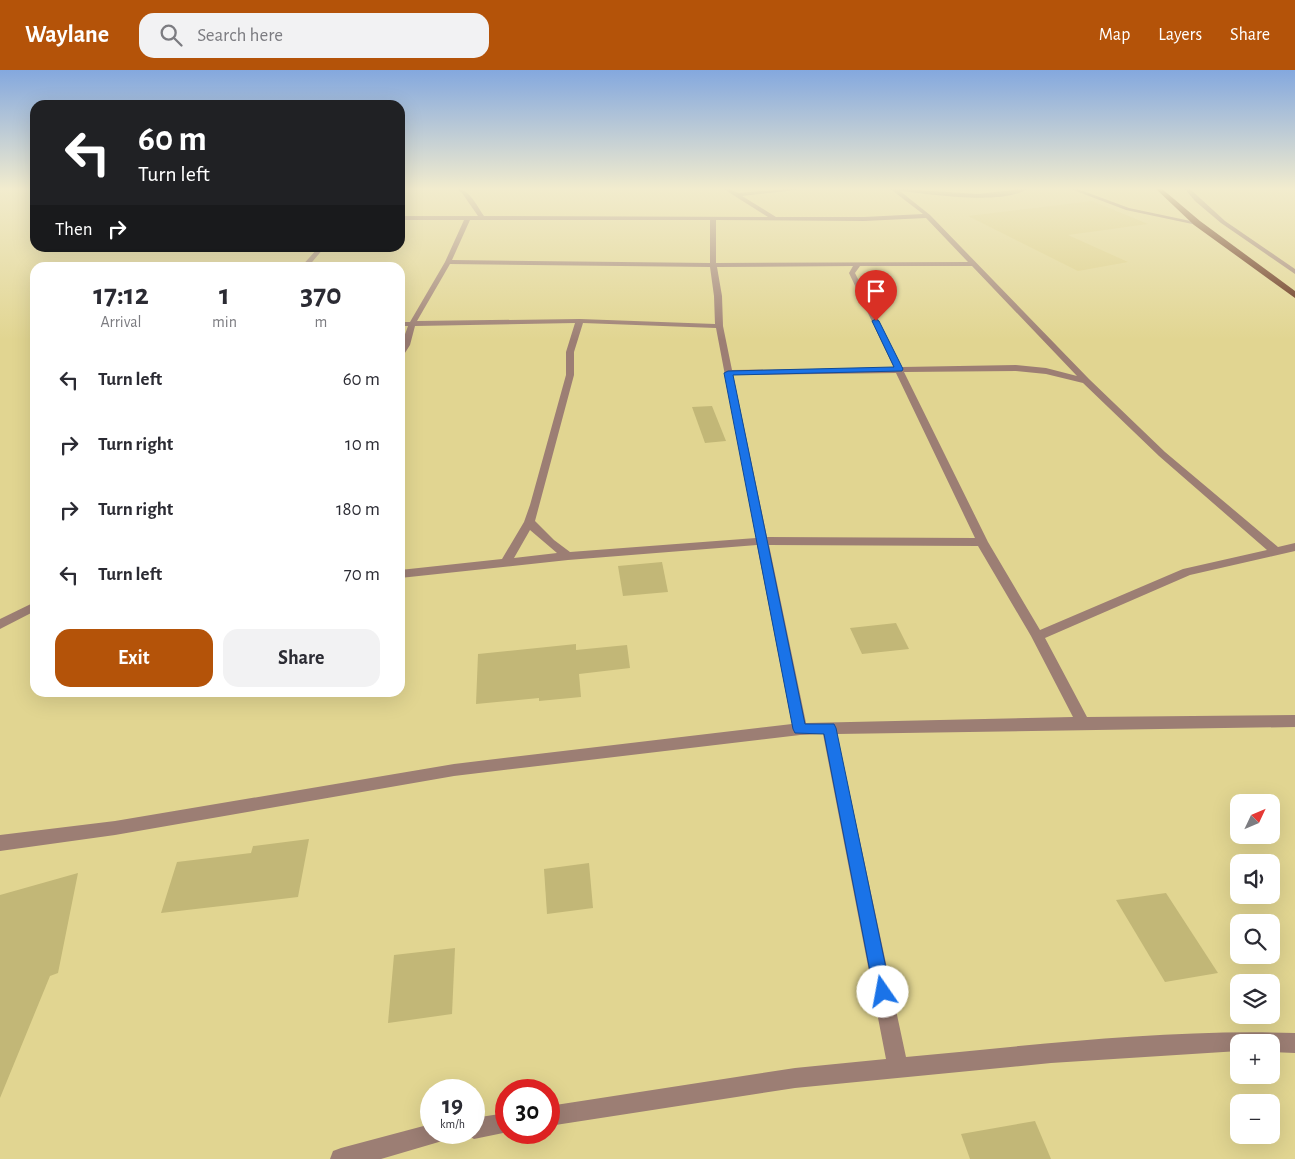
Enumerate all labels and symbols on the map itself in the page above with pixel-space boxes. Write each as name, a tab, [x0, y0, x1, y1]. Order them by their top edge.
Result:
pin	[855, 270, 897, 321]
north arrow	[1230, 794, 1280, 844]
position arrow	[856, 965, 908, 1017]
speed limit sign: 30	[495, 1079, 560, 1144]

